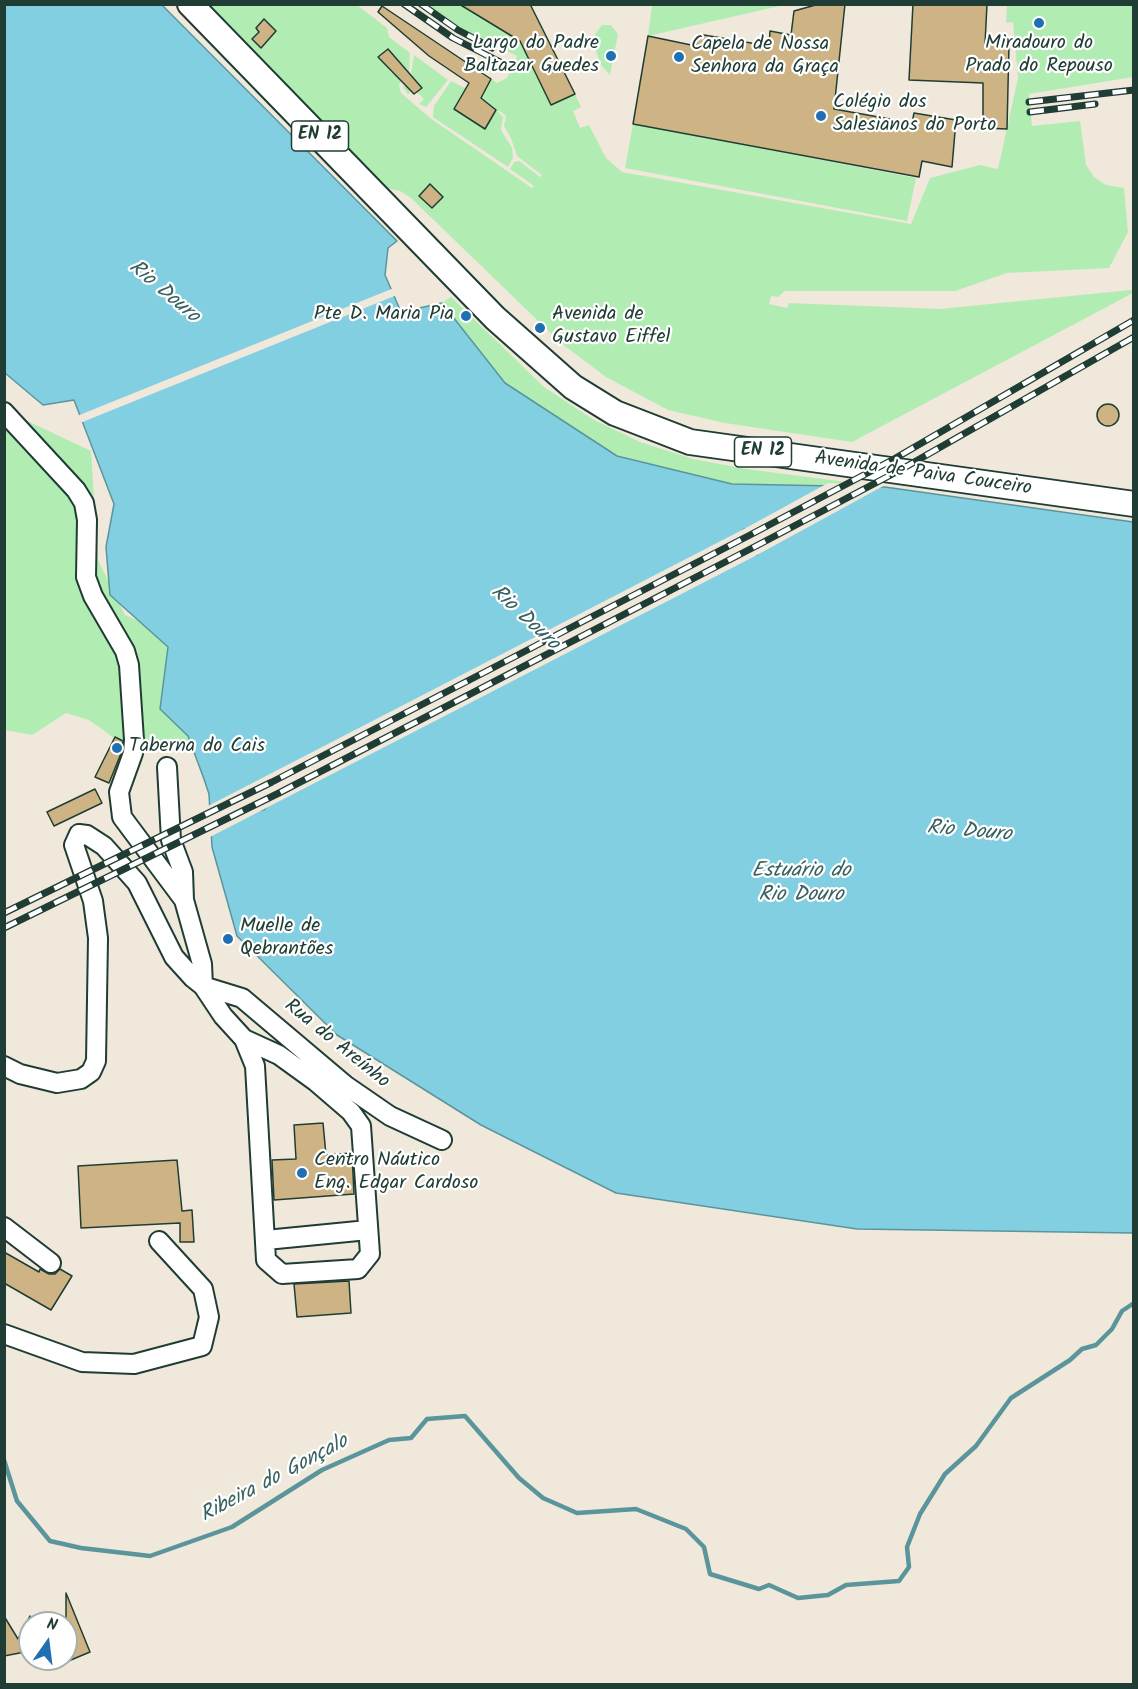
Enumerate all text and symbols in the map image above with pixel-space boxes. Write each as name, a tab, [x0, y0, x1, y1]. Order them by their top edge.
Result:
marker: Miradouro do Prado do Repouso	[1032, 16, 1046, 30]
place label: Largo do Padre Baltazar Guedes	[464, 33, 599, 80]
place label: Miradouro do Prado do Repouso	[965, 33, 1113, 80]
place label: Capela de Nossa Senhora da Graça	[691, 34, 839, 81]
marker: Largo do Padre Baltazar Guedes	[604, 49, 618, 63]
marker: Capela de Nossa Senhora da Graça	[672, 50, 686, 64]
place label: Colégio dos Salesianos do Porto	[833, 92, 996, 139]
marker: Colégio dos Salesianos do Porto	[814, 109, 828, 123]
road number: EN 12	[292, 121, 348, 151]
water label: Rio Douro	[122, 256, 204, 330]
place label: Pte D. Maria Pia	[314, 304, 454, 328]
place label: Avenida de Gustavo Eiffel	[552, 304, 670, 351]
marker: Pte D. Maria Pia	[459, 309, 473, 323]
marker: Avenida de Gustavo Eiffel	[533, 321, 547, 335]
road number: EN 12	[734, 437, 792, 467]
street label: Avenida de Paiva Couceiro	[813, 448, 1033, 502]
water label: Rio Douro	[484, 581, 564, 657]
place label: Taberna do Cais	[129, 736, 265, 760]
marker: Taberna do Cais	[110, 741, 124, 755]
water label: Rio Douro	[926, 817, 1012, 849]
water label: Estuário do Rio Douro	[751, 859, 851, 909]
place label: Muelle de Qebrantões	[240, 916, 333, 963]
marker: Muelle de Qebrantões	[221, 932, 235, 946]
street label: Rua do Areínho	[278, 995, 394, 1095]
place label: Centro Náutico Eng. Edgar Cardoso	[314, 1150, 478, 1197]
marker: Centro Náutico Eng. Edgar Cardoso	[295, 1166, 309, 1180]
water label: Ribeira do Gonçalo	[197, 1430, 353, 1530]
north arrow	[18, 1611, 78, 1671]
text: N	[44, 1612, 60, 1638]

